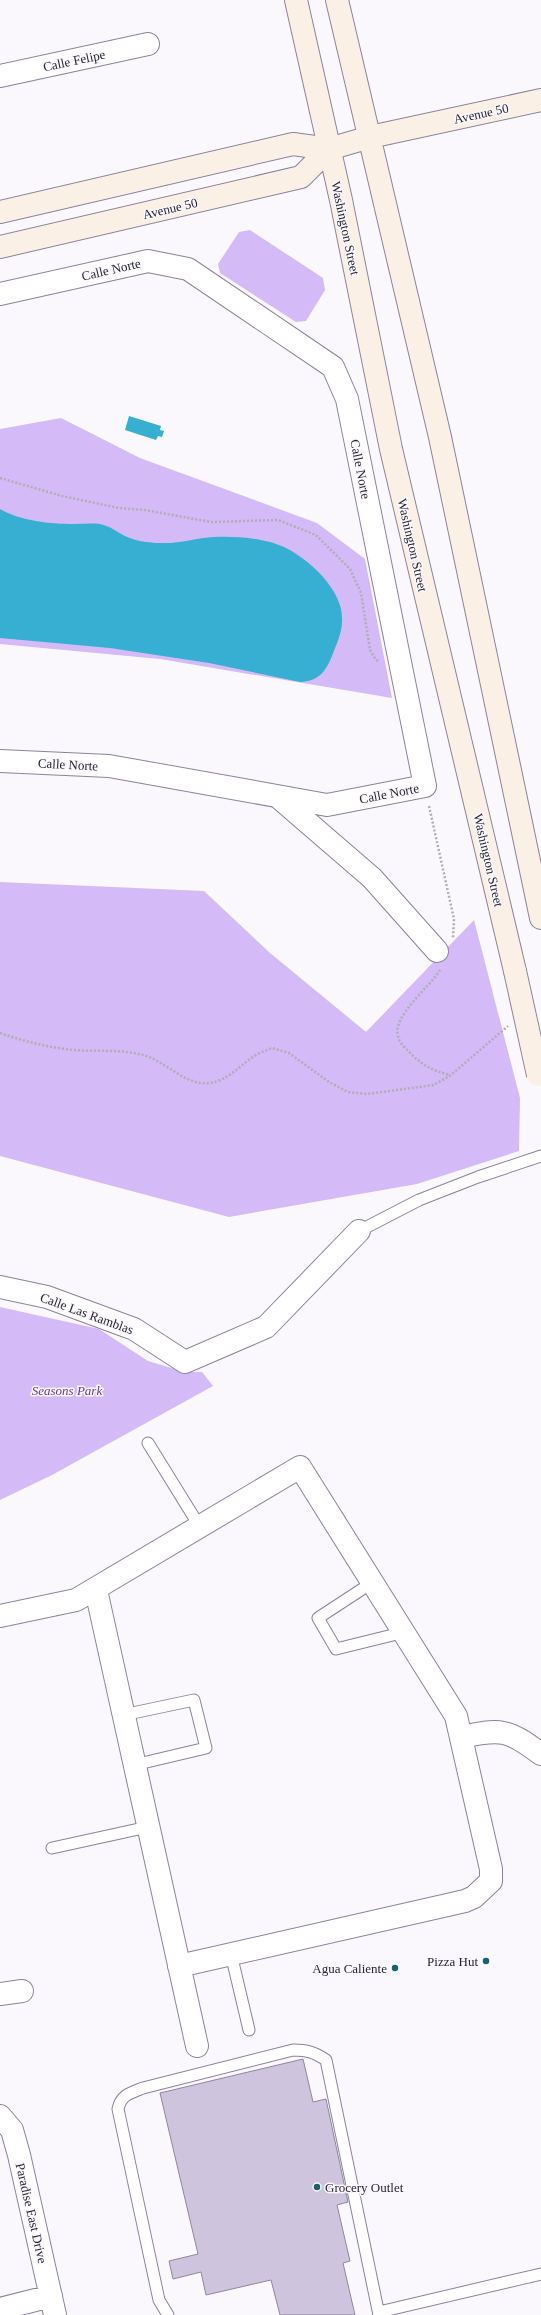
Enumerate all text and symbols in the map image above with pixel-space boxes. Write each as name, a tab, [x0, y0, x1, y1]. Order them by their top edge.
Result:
street label: Calle Felipe	[42, 47, 107, 74]
street label: Avenue 50	[452, 100, 510, 127]
street label: Washington Street	[328, 180, 363, 277]
street label: Avenue 50	[141, 195, 199, 222]
street label: Calle Norte	[80, 255, 142, 284]
street label: Calle Norte	[347, 438, 374, 500]
street label: Washington Street	[394, 497, 431, 594]
street label: Calle Norte	[37, 755, 99, 774]
street label: Calle Norte	[358, 780, 420, 807]
street label: Washington Street	[470, 812, 507, 909]
street label: Calle Las Ramblas	[38, 1290, 136, 1337]
park label: Seasons Park	[32, 1383, 102, 1398]
place label: Pizza Hut	[427, 1954, 478, 1969]
marker: Pizza Hut	[481, 1956, 491, 1966]
place label: Agua Caliente	[312, 1961, 387, 1976]
marker: Agua Caliente	[390, 1963, 400, 1973]
street label: Paradise East Drive	[13, 2161, 50, 2265]
place label: Grocery Outlet	[325, 2180, 404, 2195]
marker: Grocery Outlet	[312, 2182, 322, 2192]

